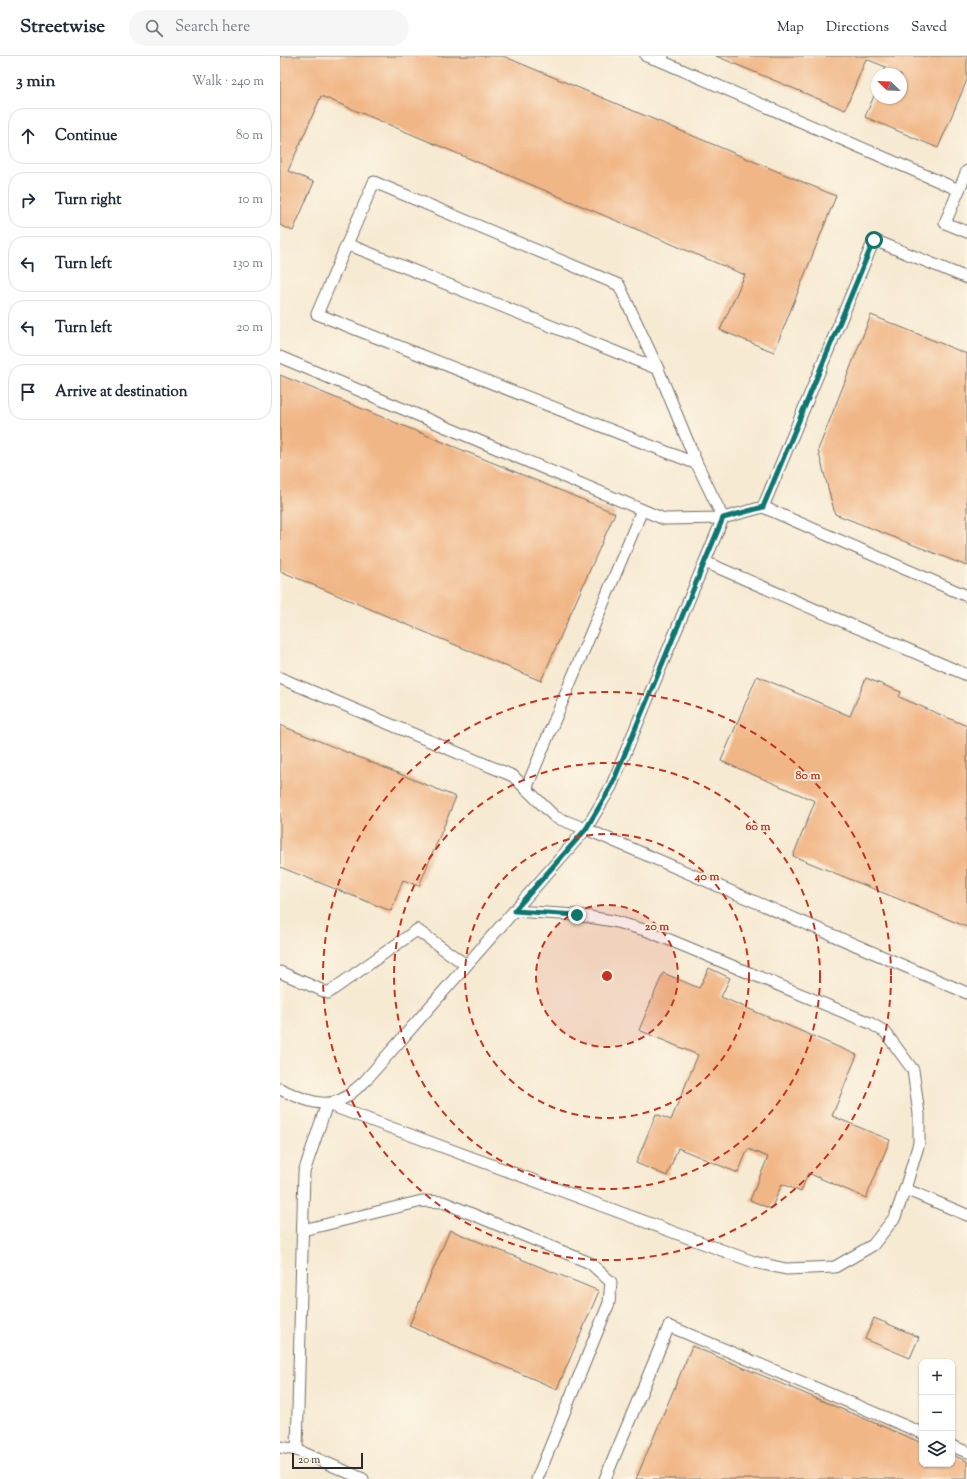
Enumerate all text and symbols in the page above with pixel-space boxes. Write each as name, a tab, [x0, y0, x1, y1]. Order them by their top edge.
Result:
search box	[129, 10, 409, 46]
text: Streetwise	[20, 14, 105, 41]
icon: search	[143, 17, 165, 39]
text: Search here	[175, 17, 250, 38]
text: Map	[777, 18, 804, 38]
text: Directions	[826, 18, 889, 38]
text: Saved	[911, 18, 947, 38]
north arrow	[871, 68, 907, 104]
text: 3 min	[16, 70, 55, 94]
text: Walk · 240 m	[192, 73, 264, 91]
icon: ahead	[17, 125, 39, 147]
text: Continue	[55, 126, 117, 147]
text: 80 m	[236, 127, 263, 145]
icon: right	[17, 189, 39, 211]
text: Turn right	[55, 190, 121, 211]
text: 10 m	[238, 191, 263, 209]
route start	[865, 231, 883, 249]
icon: left	[17, 253, 39, 275]
text: Turn left	[55, 254, 112, 275]
text: 130 m	[233, 255, 263, 273]
icon: left	[17, 317, 39, 339]
text: Turn left	[55, 318, 112, 339]
text: 20 m	[237, 319, 263, 337]
icon: arrive	[17, 381, 39, 403]
text: Arrive at destination	[55, 382, 188, 403]
text: 80 m	[796, 767, 820, 785]
text: 60 m	[746, 818, 770, 836]
text: 40 m	[694, 868, 719, 886]
route end	[568, 906, 586, 924]
text: 20 m	[645, 918, 669, 936]
centre of rings	[600, 969, 614, 983]
map controls	[919, 1359, 955, 1467]
button: +	[919, 1359, 955, 1395]
button: −	[919, 1395, 955, 1431]
button: layers	[919, 1431, 955, 1467]
scale bar	[292, 1451, 363, 1470]
text: 20 m	[298, 1452, 320, 1468]

